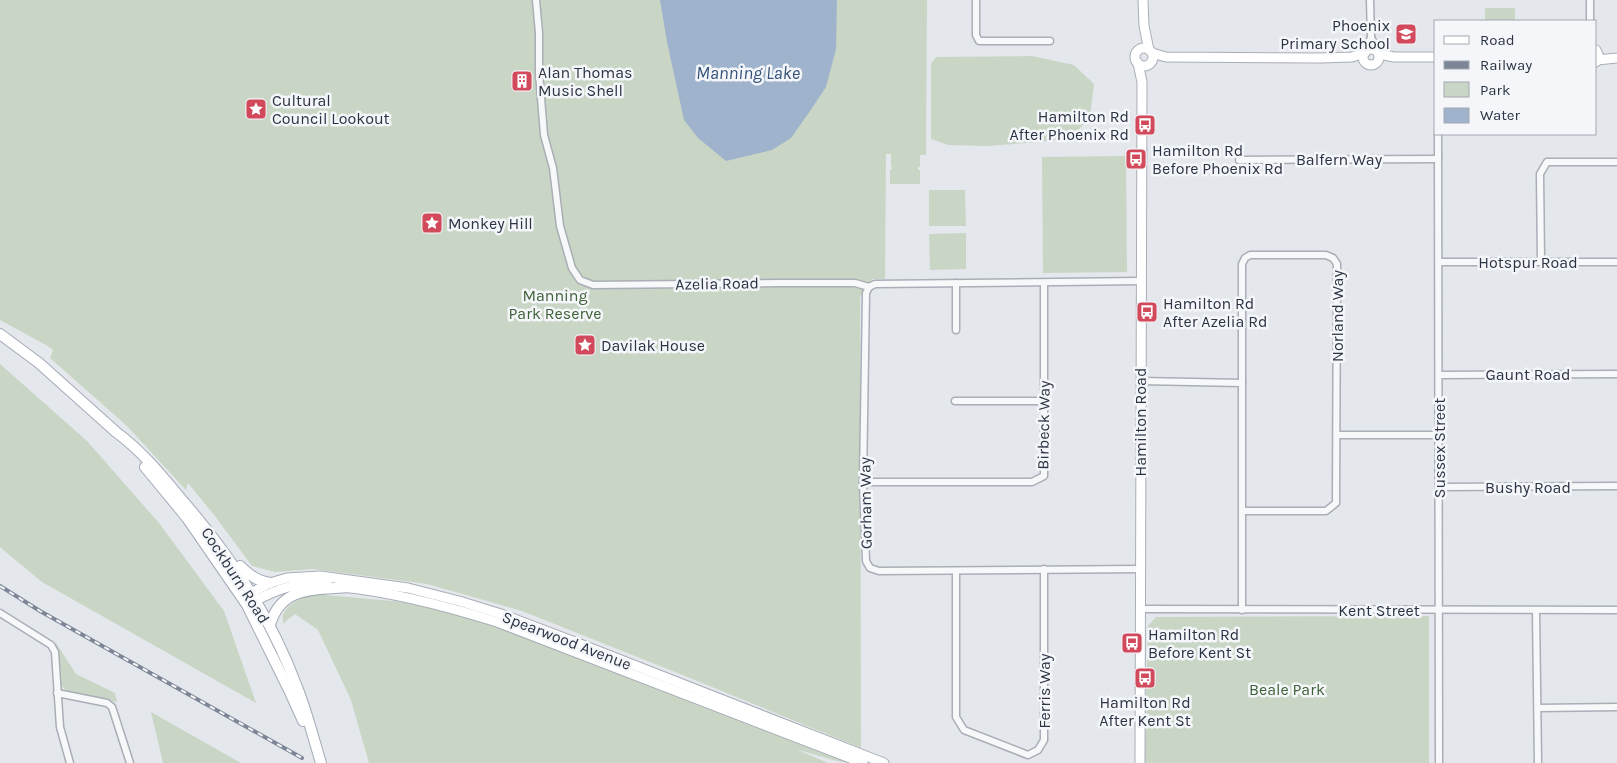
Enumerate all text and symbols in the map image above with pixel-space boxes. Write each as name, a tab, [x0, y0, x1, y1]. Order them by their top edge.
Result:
place label: Phoenix Primary School	[1280, 16, 1390, 53]
legend	[1434, 20, 1597, 135]
school or university icon: Phoenix Primary School	[1394, 22, 1418, 46]
text: Road	[1480, 31, 1515, 49]
text: Railway	[1480, 56, 1532, 74]
water label: Manning Lake	[696, 62, 800, 84]
place label: Alan Thomas Music Shell	[538, 63, 633, 100]
building icon: Alan Thomas Music Shell	[510, 69, 534, 93]
text: Park	[1480, 81, 1510, 99]
place label: Cultural Council Lookout	[272, 91, 390, 128]
place icon: Cultural Council Lookout	[244, 97, 268, 121]
text: Water	[1480, 106, 1521, 124]
place label: Hamilton Rd After Phoenix Rd	[1010, 107, 1129, 144]
bus stop icon: Hamilton Rd After Phoenix Rd	[1133, 113, 1157, 137]
place label: Hamilton Rd Before Phoenix Rd	[1152, 141, 1283, 178]
bus stop icon: Hamilton Rd Before Phoenix Rd	[1124, 147, 1148, 171]
street label: Balfern Way	[1296, 150, 1383, 169]
place icon: Monkey Hill	[420, 211, 444, 235]
place label: Monkey Hill	[448, 214, 533, 233]
street label: Hotspur Road	[1478, 253, 1578, 272]
street label: Norland Way	[1328, 270, 1347, 362]
street label: Azelia Road	[675, 273, 759, 294]
park label: Manning Park Reserve	[509, 286, 601, 323]
place label: Hamilton Rd After Azelia Rd	[1163, 294, 1267, 331]
bus stop icon: Hamilton Rd After Azelia Rd	[1135, 300, 1159, 324]
place icon: Davilak House	[573, 333, 597, 357]
place label: Davilak House	[601, 336, 705, 355]
street label: Gaunt Road	[1485, 365, 1571, 384]
street label: Hamilton Road	[1131, 368, 1150, 476]
street label: Birbeck Way	[1033, 380, 1054, 470]
street label: Sussex Street	[1430, 398, 1449, 498]
street label: Gorham Way	[855, 456, 876, 549]
street label: Bushy Road	[1485, 478, 1571, 497]
street label: Cockburn Road	[197, 524, 274, 627]
street label: Kent Street	[1338, 601, 1420, 620]
street label: Spearwood Avenue	[500, 607, 634, 674]
place label: Hamilton Rd Before Kent St	[1148, 625, 1251, 662]
bus stop icon: Hamilton Rd Before Kent St	[1120, 631, 1144, 655]
street label: Ferris Way	[1035, 653, 1054, 728]
bus stop icon: Hamilton Rd After Kent St	[1133, 666, 1157, 690]
park label: Beale Park	[1249, 680, 1325, 699]
place label: Hamilton Rd After Kent St	[1099, 693, 1191, 730]

